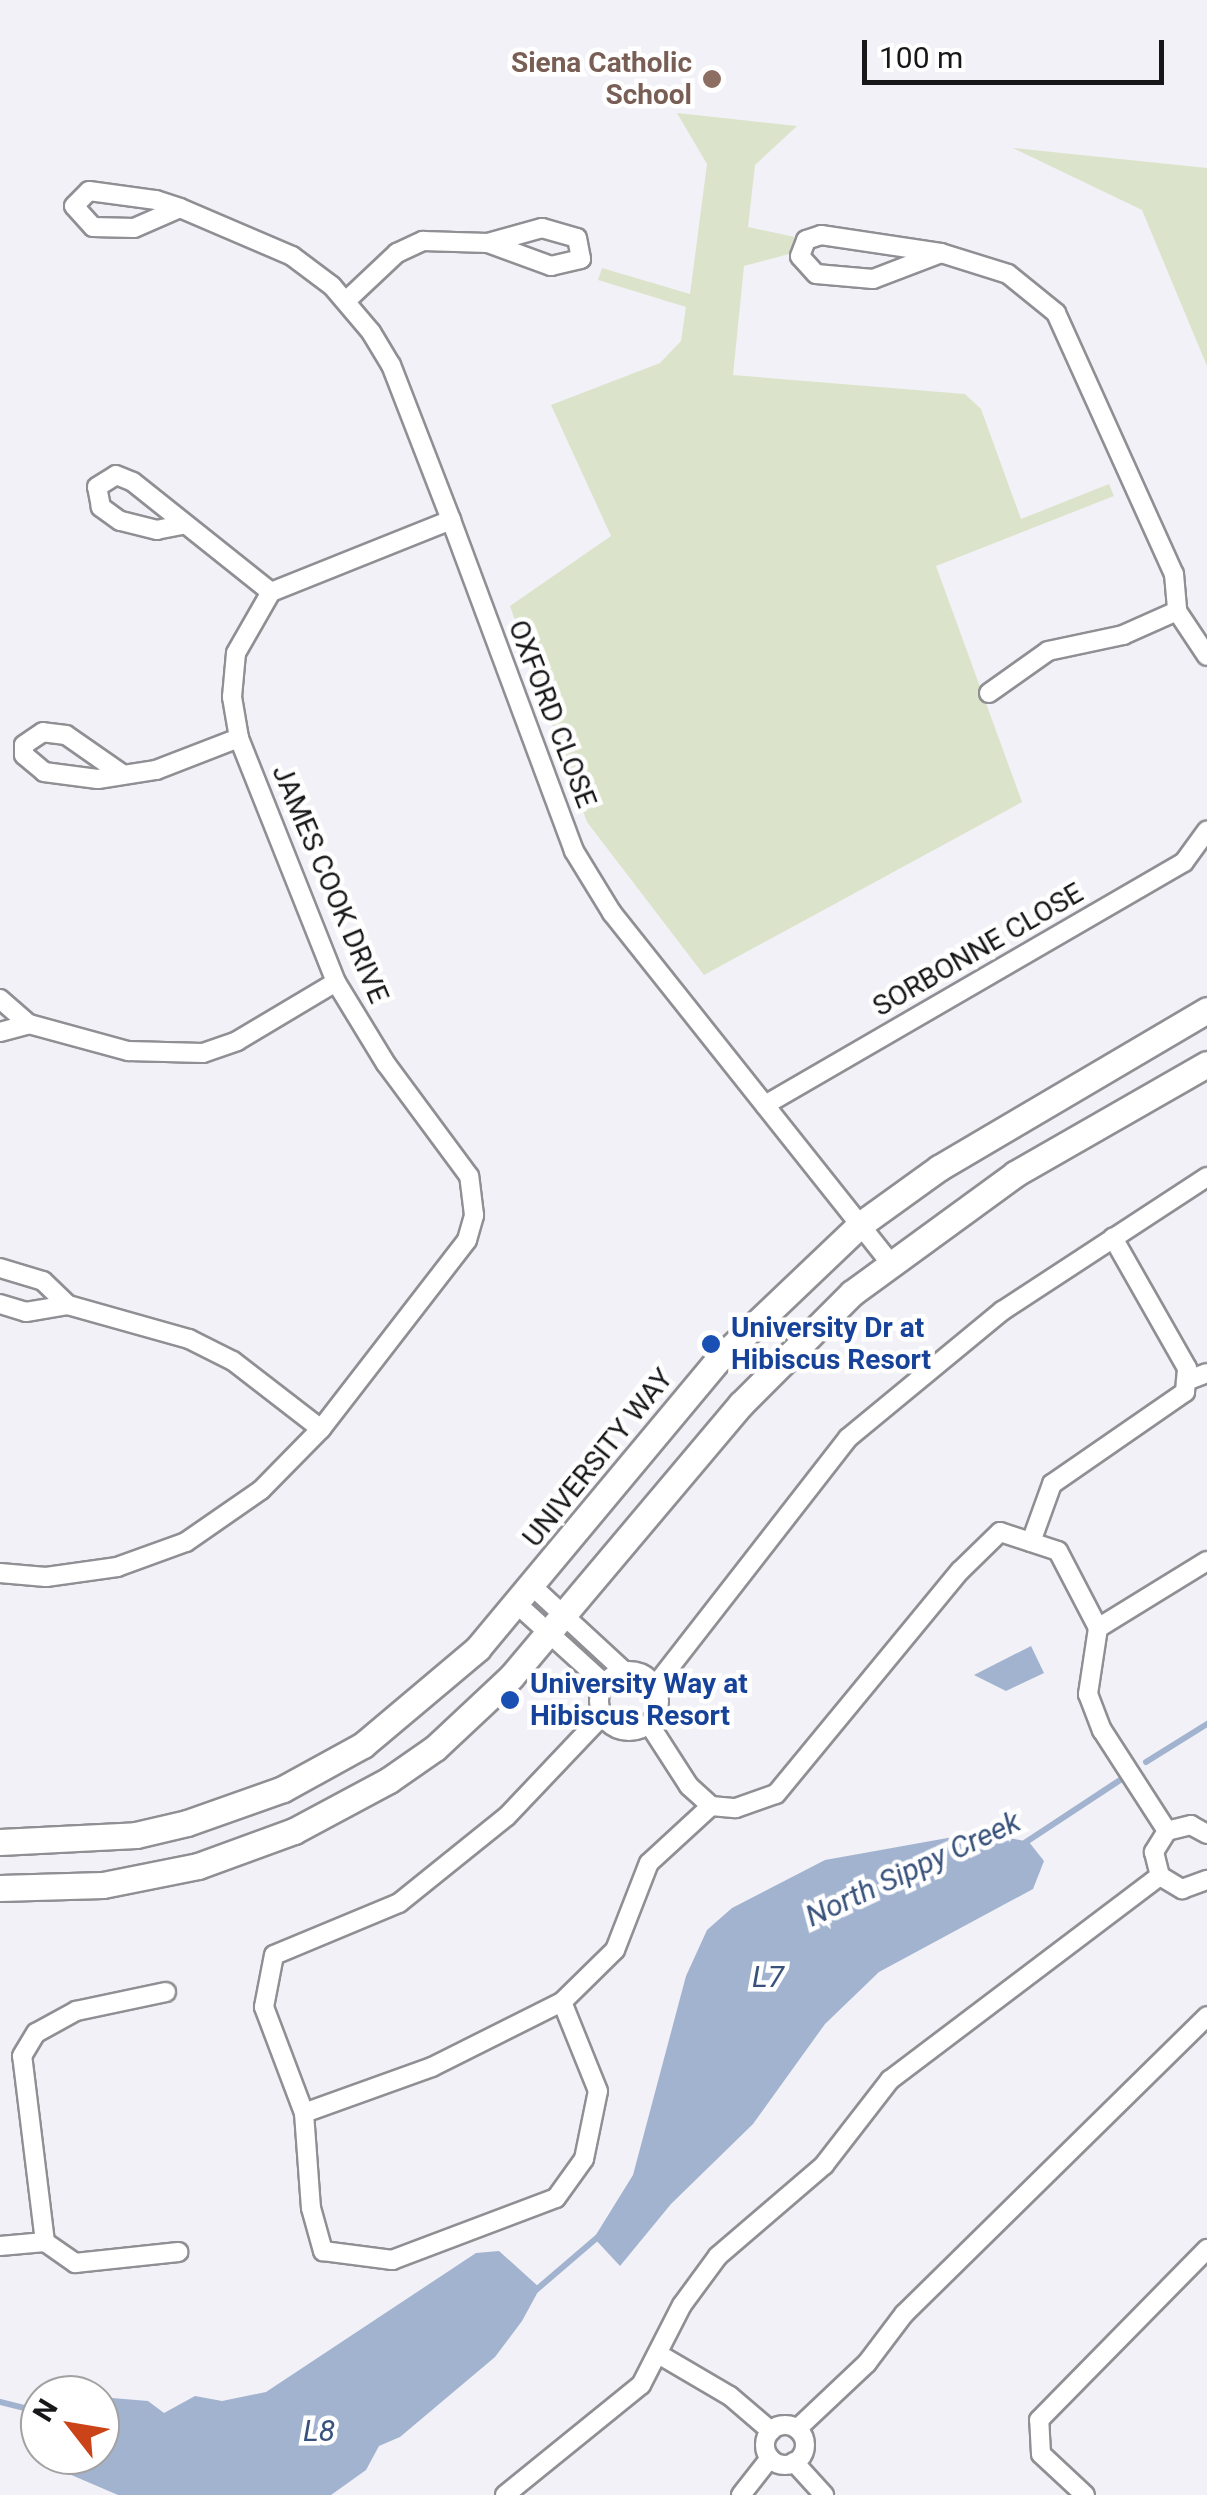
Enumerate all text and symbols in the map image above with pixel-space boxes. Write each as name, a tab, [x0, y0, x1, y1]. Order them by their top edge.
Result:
scale bar	[867, 20, 1170, 82]
text: 100 m	[879, 40, 963, 75]
place label: Siena Catholic School	[511, 46, 692, 112]
marker: Siena Catholic School	[701, 68, 723, 90]
street label: OXFORD CLOSE	[501, 616, 603, 812]
street label: JAMES COOK DRIVE	[265, 760, 395, 1008]
street label: SORBONNE CLOSE	[867, 876, 1089, 1024]
place label: University Dr at Hibiscus Resort	[731, 1311, 931, 1377]
marker: University Dr at Hibiscus Resort	[700, 1333, 722, 1355]
street label: UNIVERSITY WAY	[516, 1362, 680, 1554]
place label: University Way at Hibiscus Resort	[530, 1667, 748, 1733]
marker: University Way at Hibiscus Resort	[499, 1689, 521, 1711]
water label: North Sippy Creek	[800, 1803, 1026, 1935]
water label: L7	[752, 1959, 784, 1995]
north arrow	[20, 2375, 120, 2475]
text: N	[26, 2393, 65, 2427]
water label: L8	[303, 2413, 335, 2449]

